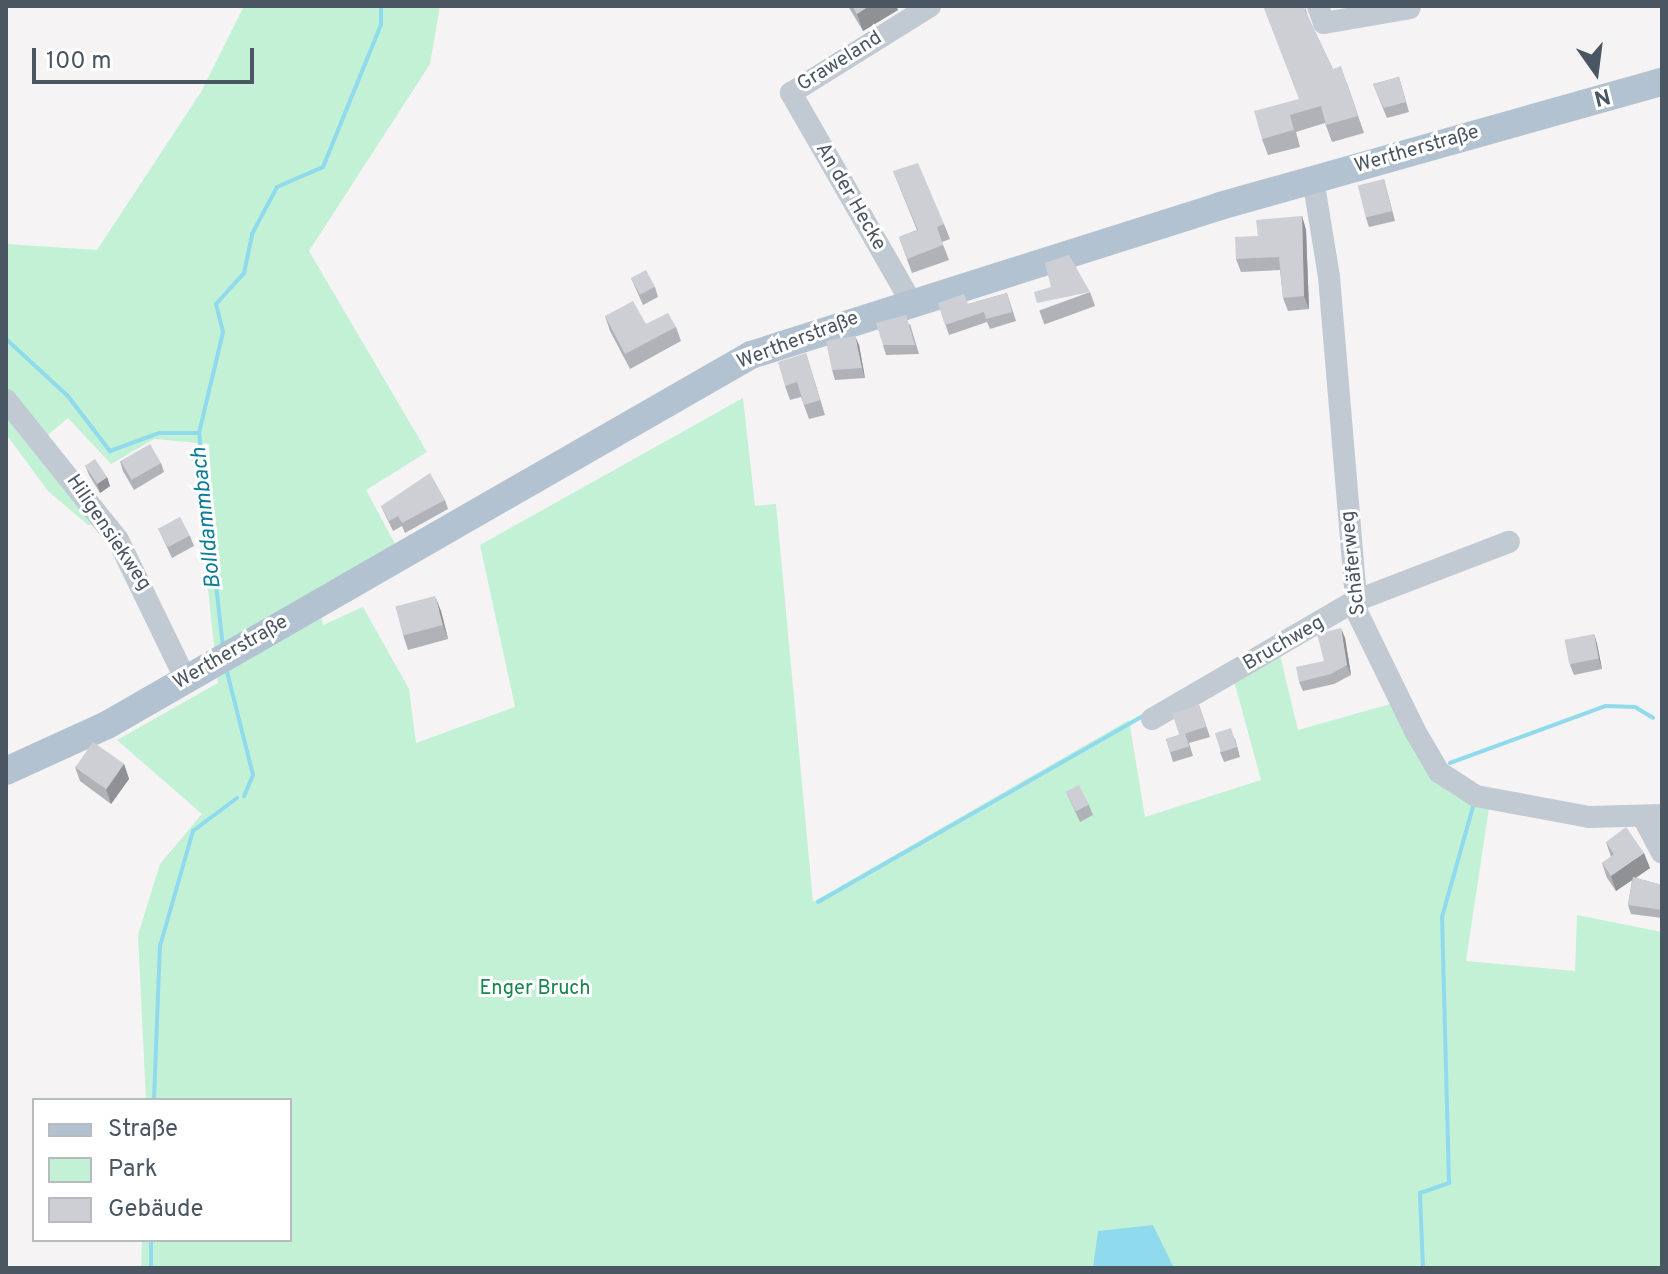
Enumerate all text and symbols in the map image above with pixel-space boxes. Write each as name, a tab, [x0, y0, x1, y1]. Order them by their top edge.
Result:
street label: Graweland	[793, 27, 887, 97]
scale bar	[36, 32, 258, 82]
north arrow	[1556, 32, 1636, 112]
text: 100 m	[46, 47, 112, 77]
text: N	[1591, 81, 1613, 111]
street label: Wertherstraße	[1352, 121, 1482, 179]
street label: An der Hecke	[810, 139, 890, 255]
street label: Wertherstraße	[734, 307, 862, 375]
water label: Bolldammbach	[186, 446, 228, 590]
street label: Hiligensiekweg	[60, 470, 156, 596]
street label: Schäferweg	[1337, 510, 1371, 616]
street label: Wertherstraße	[169, 611, 293, 695]
street label: Bruchweg	[1239, 611, 1329, 677]
park label: Enger Bruch	[479, 977, 591, 1001]
legend	[32, 1098, 292, 1242]
text: Straße	[108, 1115, 178, 1145]
text: Park	[108, 1155, 158, 1185]
text: Gebäude	[108, 1195, 203, 1225]

